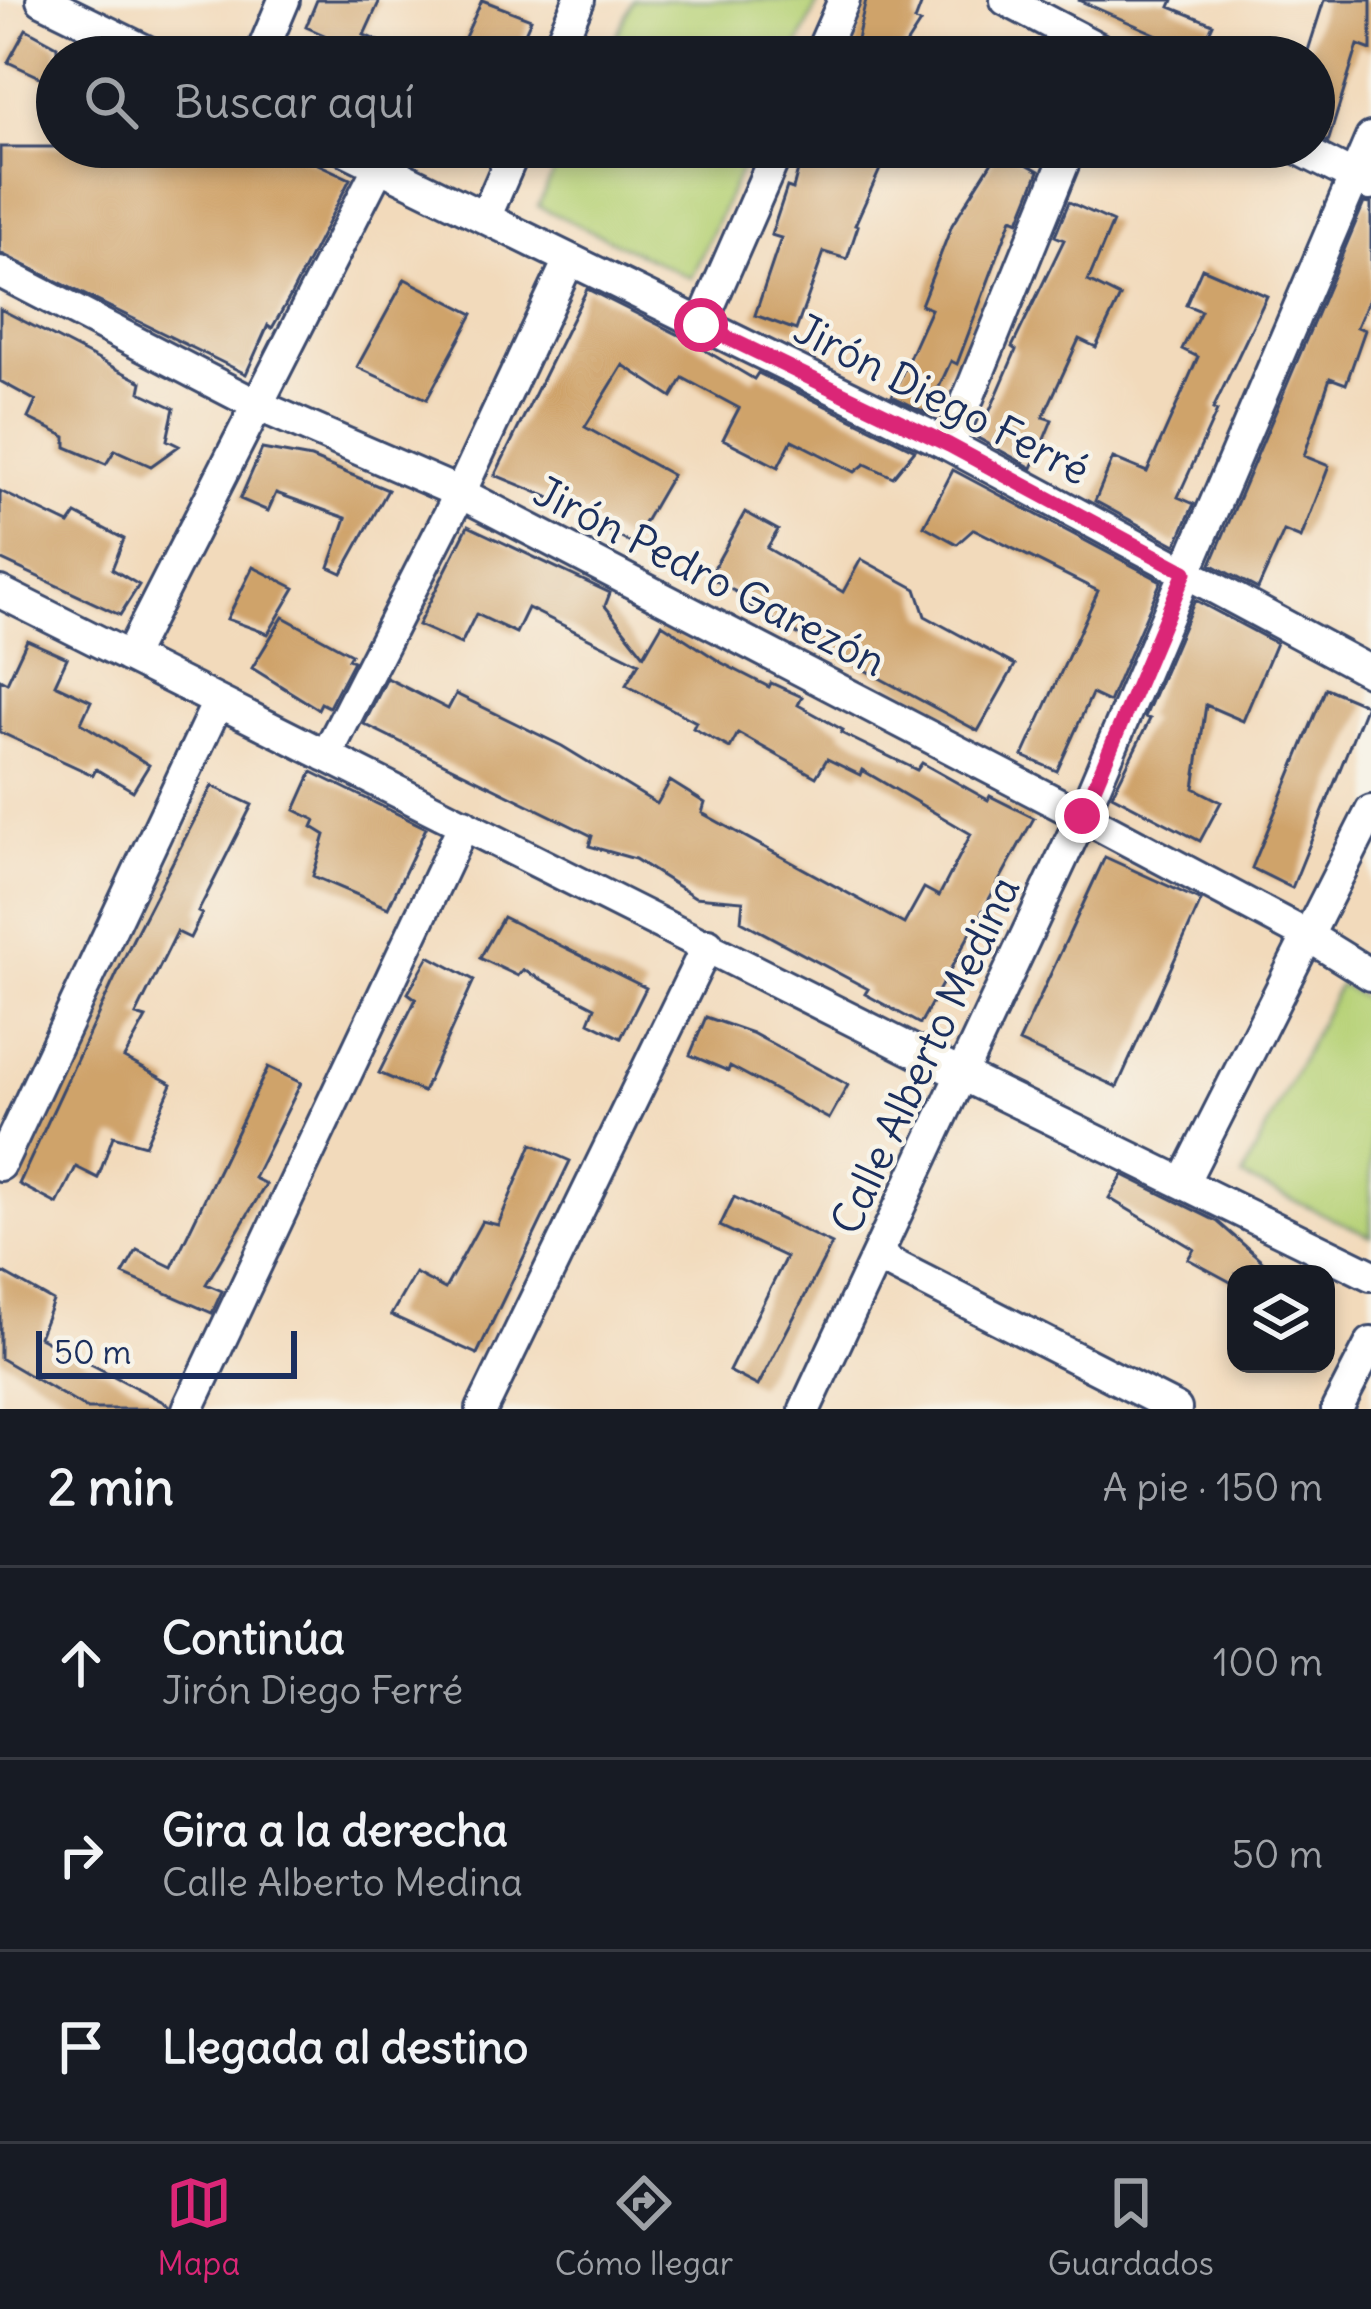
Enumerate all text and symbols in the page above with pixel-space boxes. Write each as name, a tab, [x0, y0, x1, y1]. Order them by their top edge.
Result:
search box	[36, 36, 1335, 168]
icon: search	[78, 69, 144, 135]
text: Buscar aquí	[174, 74, 414, 130]
route start	[674, 298, 728, 352]
street label: Jirón Diego Ferré	[786, 302, 1098, 496]
street label: Jirón Pedro Garezón	[525, 465, 895, 687]
route end	[1055, 789, 1109, 843]
street label: Calle Alberto Medina	[819, 868, 1031, 1242]
map controls	[1227, 1265, 1335, 1373]
button: layers	[1227, 1265, 1335, 1373]
scale bar	[36, 1325, 297, 1378]
text: 50 m	[54, 1331, 131, 1373]
text: 2 min	[48, 1455, 174, 1519]
text: A pie · 150 m	[1102, 1463, 1323, 1512]
text: Continúa	[162, 1610, 345, 1666]
icon: ahead	[48, 1630, 114, 1696]
text: 100 m	[1213, 1638, 1323, 1687]
text: Jirón Diego Ferré	[162, 1666, 463, 1715]
text: Gira a la derecha	[162, 1802, 508, 1858]
icon: right	[48, 1822, 114, 1888]
text: 50 m	[1231, 1830, 1323, 1879]
text: Calle Alberto Medina	[162, 1858, 523, 1907]
icon: arrive	[48, 2014, 114, 2080]
text: Llegada al destino	[162, 2019, 528, 2075]
tab: Mapa	[157, 2170, 240, 2284]
tab: Cómo llegar	[555, 2170, 733, 2284]
tab: Guardados	[1048, 2170, 1214, 2284]

